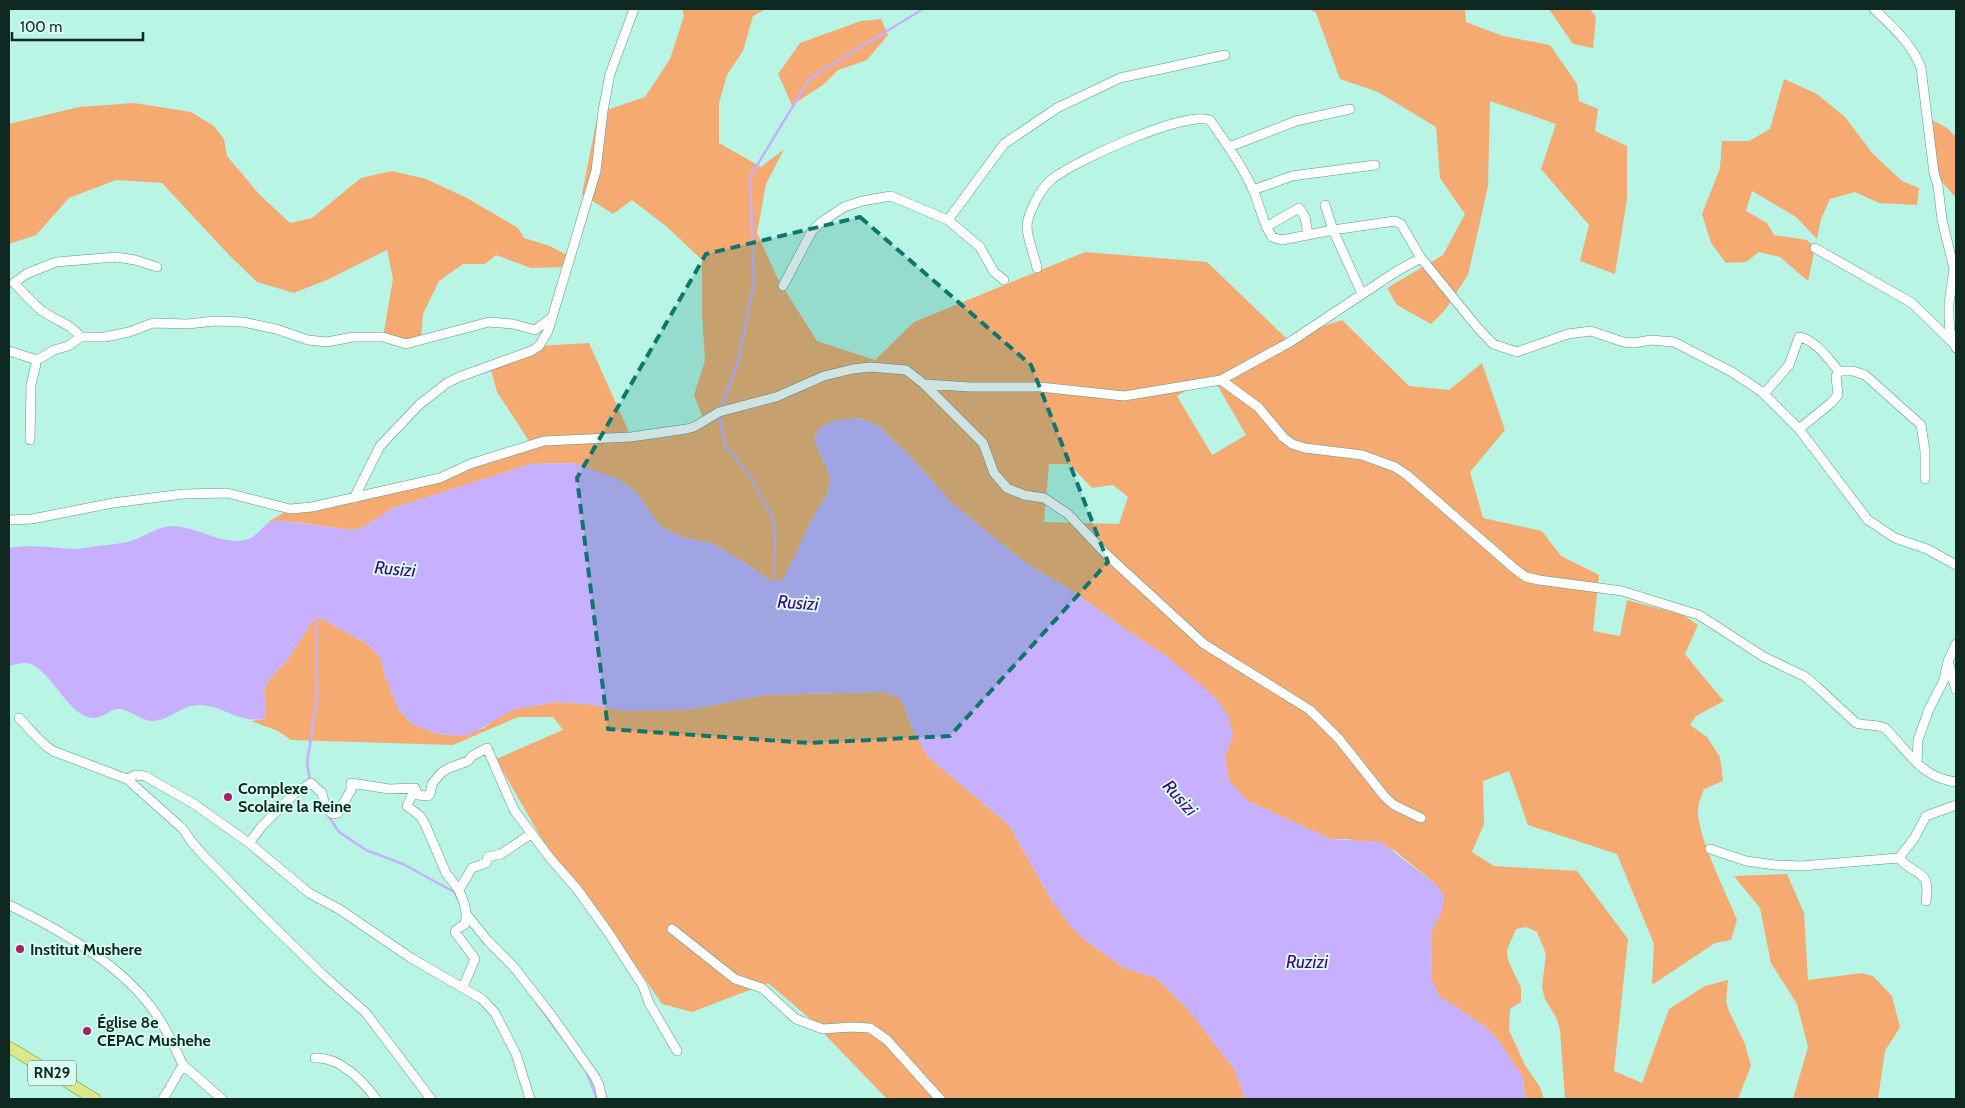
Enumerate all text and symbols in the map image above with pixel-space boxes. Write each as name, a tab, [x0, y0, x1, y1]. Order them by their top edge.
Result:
scale bar	[12, 10, 144, 42]
text: 100 m	[20, 18, 62, 36]
water label: Rusizi	[373, 556, 418, 582]
water label: Rusizi	[777, 591, 821, 615]
water label: Rusizi	[1158, 775, 1203, 822]
place label: Complexe Scolaire la Reine	[238, 779, 351, 816]
marker: Complexe Scolaire la Reine	[222, 791, 234, 803]
place label: Institut Mushere	[30, 940, 142, 959]
marker: Institut Mushere	[14, 943, 26, 955]
water label: Ruzizi	[1286, 951, 1329, 973]
place label: Église 8e CEPAC Mushehe	[97, 1013, 211, 1050]
marker: Église 8e CEPAC Mushehe	[81, 1025, 93, 1037]
road number: RN29	[28, 1060, 76, 1086]

